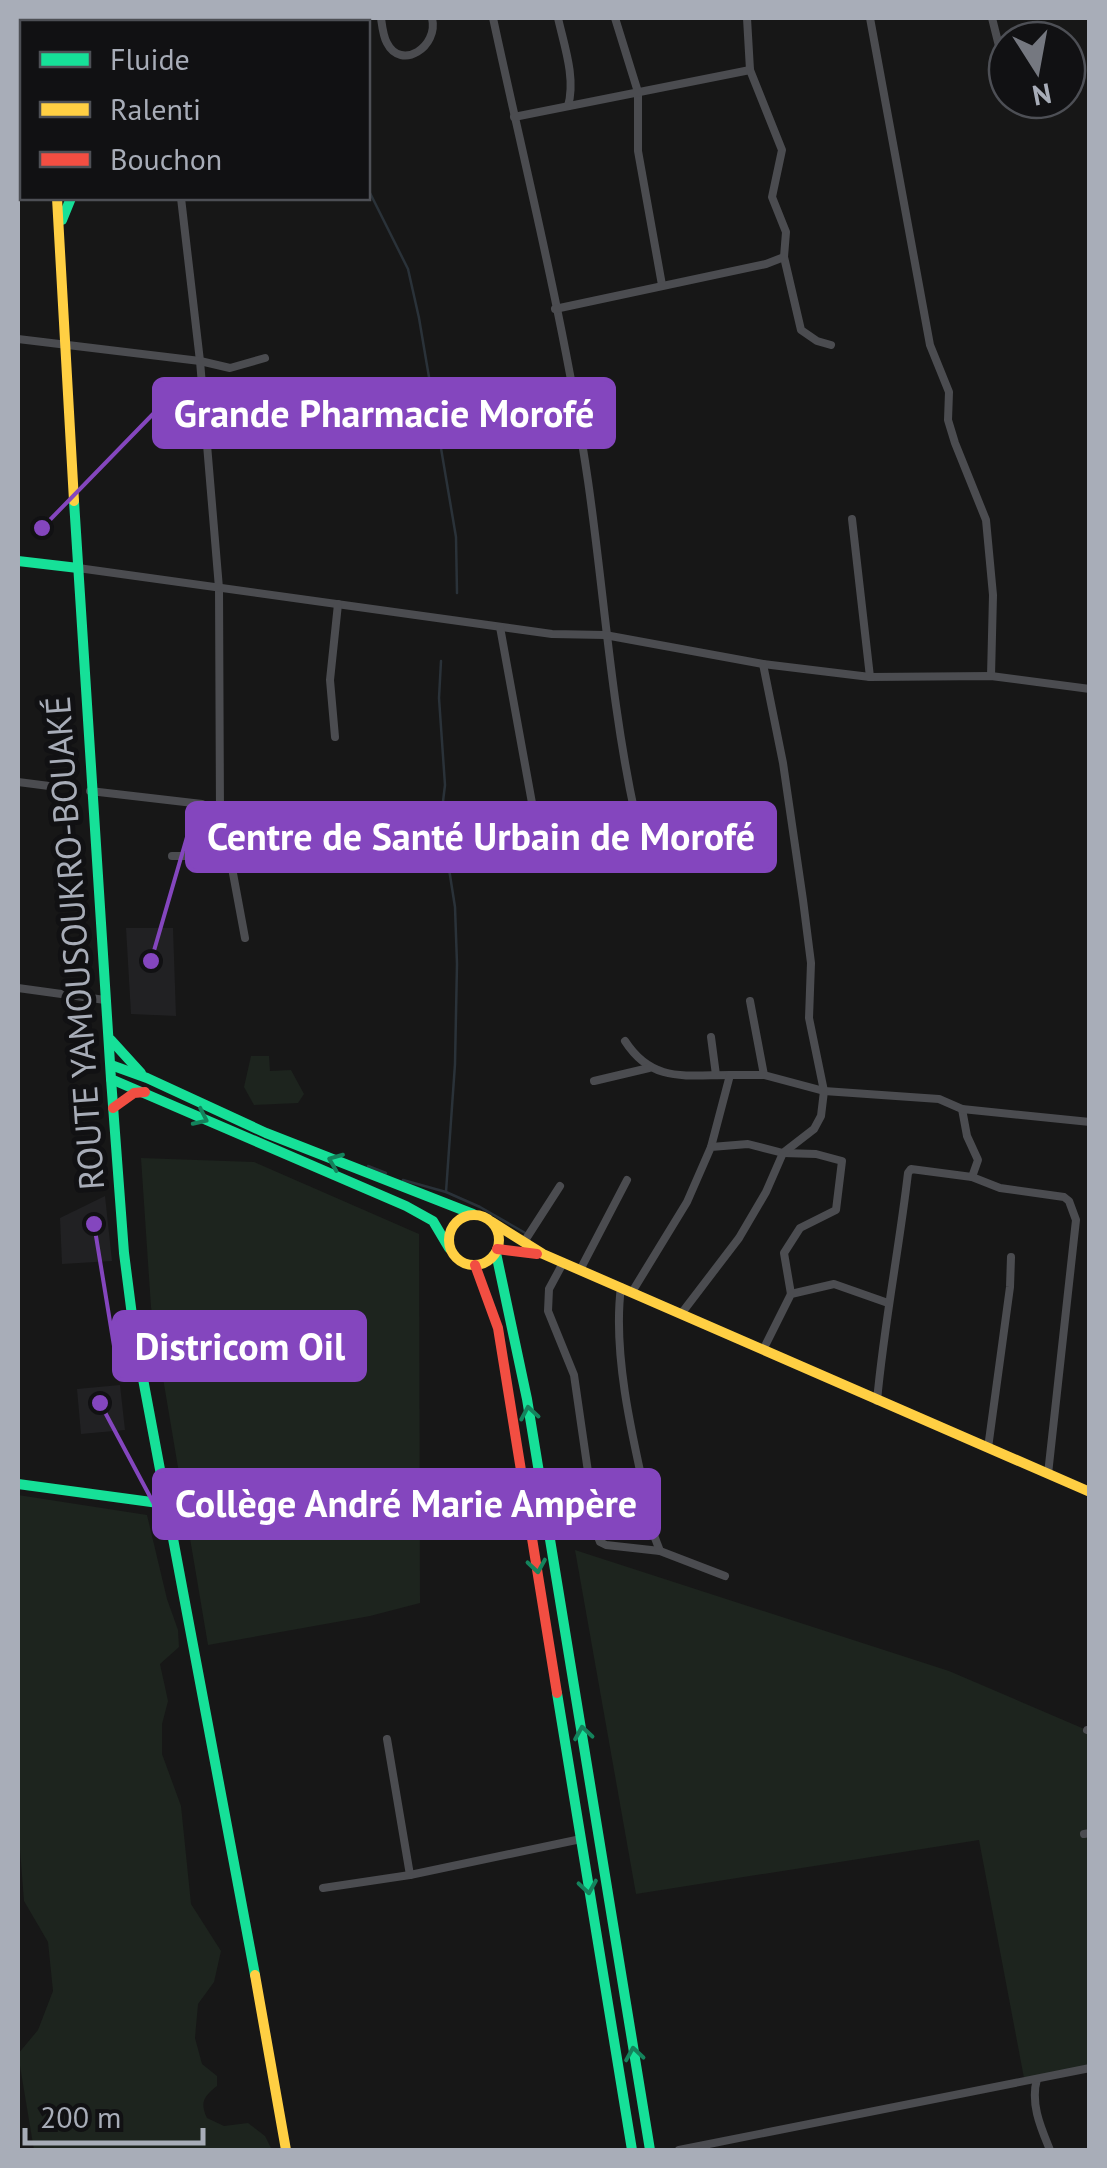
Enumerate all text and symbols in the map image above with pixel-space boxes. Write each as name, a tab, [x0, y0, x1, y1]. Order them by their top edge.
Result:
legend	[20, 20, 370, 200]
north arrow	[987, 20, 1087, 120]
text: Fluide	[110, 39, 190, 78]
text: N	[1029, 75, 1054, 115]
text: Ralenti	[110, 89, 201, 128]
text: Bouchon	[110, 139, 222, 178]
callout: Grande Pharmacie Morofé	[154, 379, 614, 447]
text: Grande Pharmacie Morofé	[174, 388, 594, 437]
street label: ROUTE YAMOUSOUKRO-BOUAKÉ	[34, 695, 114, 1191]
callout: Centre de Santé Urbain de Morofé	[187, 803, 775, 871]
text: Centre de Santé Urbain de Morofé	[207, 811, 755, 860]
one-way arrow	[190, 1105, 208, 1125]
one-way arrow	[327, 1153, 345, 1173]
callout: Districom Oil	[114, 1312, 365, 1380]
text: Districom Oil	[135, 1321, 346, 1370]
one-way arrow	[520, 1405, 541, 1421]
callout: Collège André Marie Ampère	[154, 1470, 659, 1538]
text: Collège André Marie Ampère	[175, 1478, 637, 1527]
one-way arrow	[526, 1557, 547, 1574]
one-way arrow	[573, 1725, 594, 1742]
one-way arrow	[577, 1878, 598, 1895]
one-way arrow	[625, 2046, 646, 2063]
scale bar	[25, 2083, 202, 2145]
text: 200 m	[40, 2097, 121, 2136]

